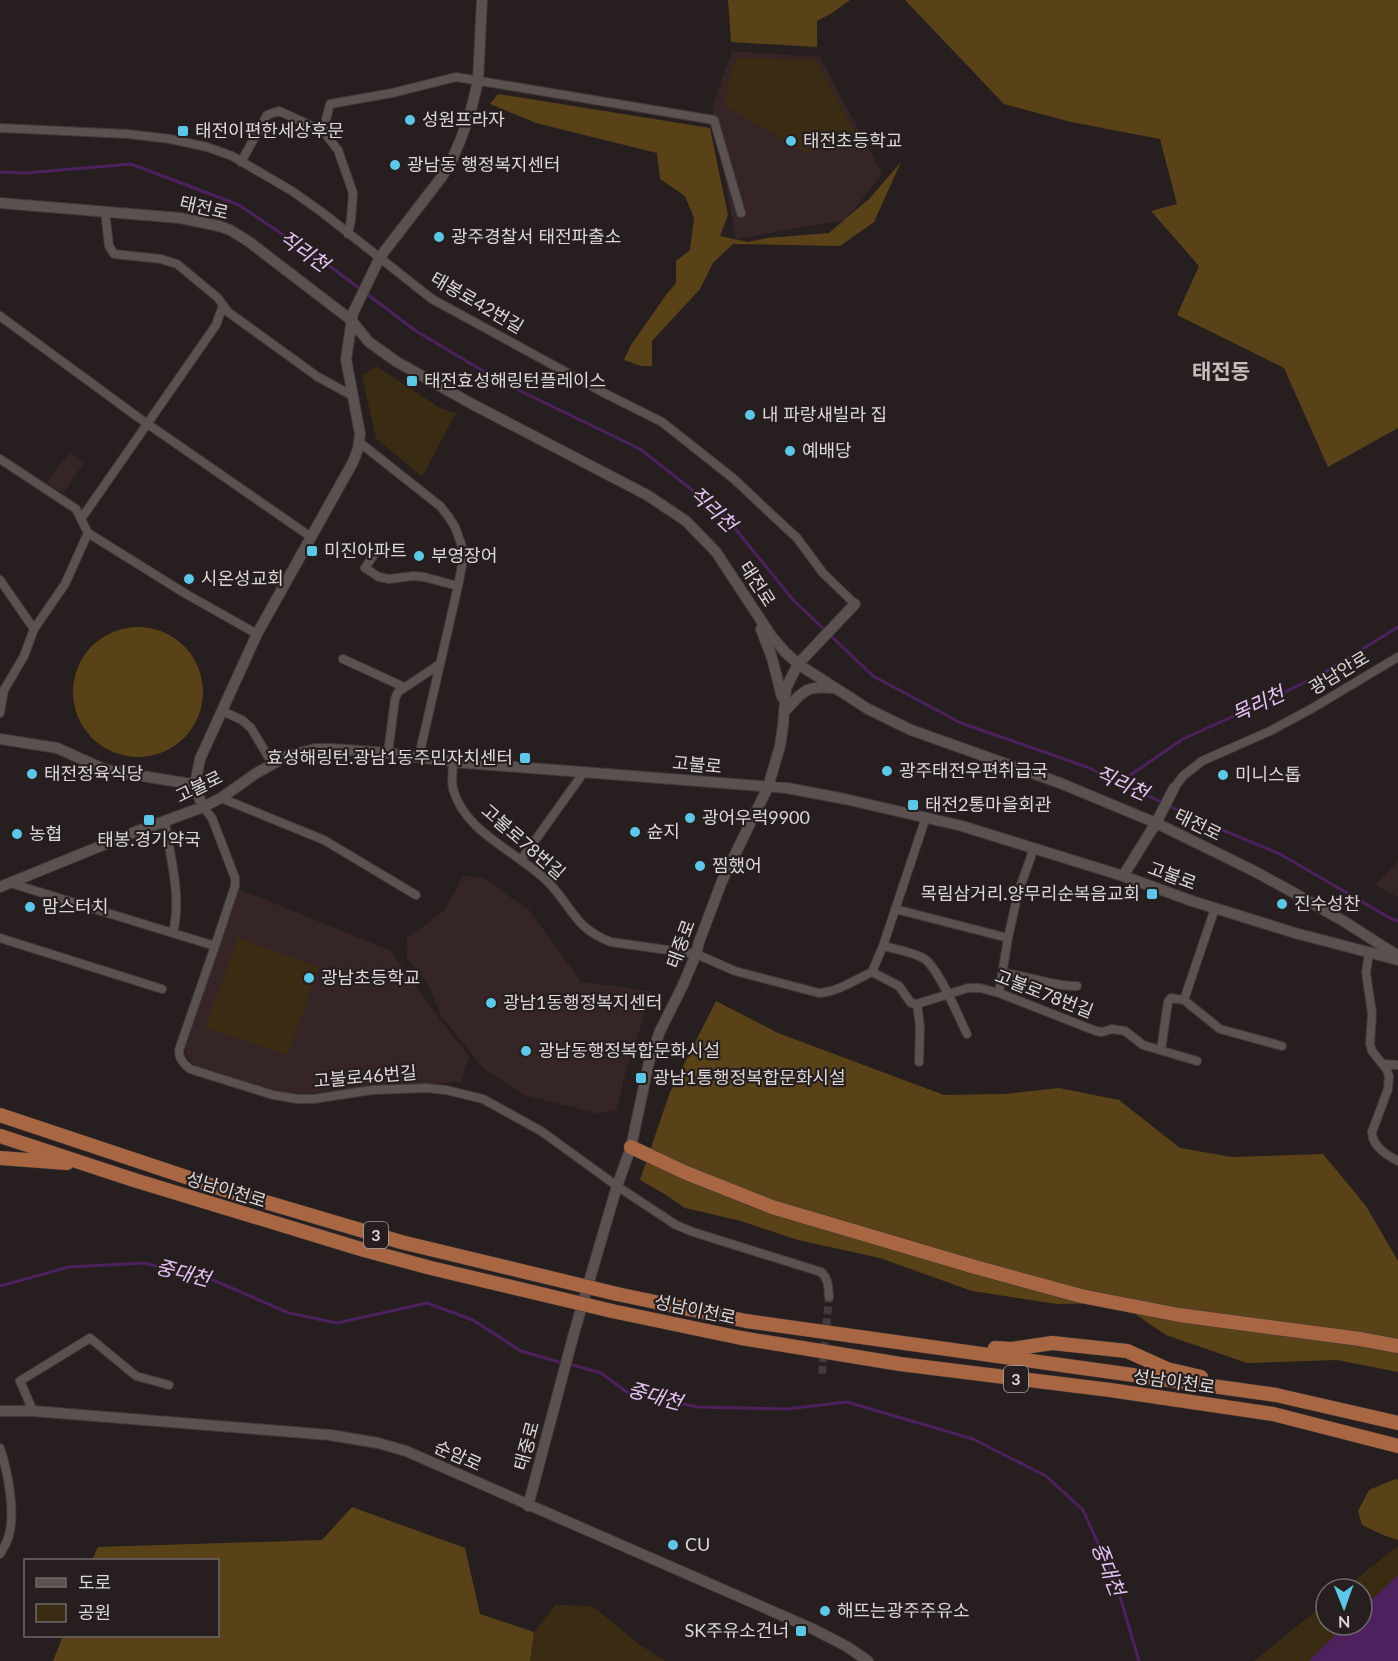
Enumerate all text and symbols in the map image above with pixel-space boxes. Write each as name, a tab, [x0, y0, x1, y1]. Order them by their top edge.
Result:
place label: 성원프라자	[422, 108, 505, 130]
marker: 성원프라자	[403, 113, 417, 127]
place label: 태전이편한세상후문	[195, 119, 344, 141]
marker: 태전이편한세상후문	[176, 124, 190, 138]
place label: 태전초등학교	[803, 129, 902, 151]
marker: 태전초등학교	[784, 134, 798, 148]
place label: 광남동 행정복지센터	[407, 153, 561, 175]
marker: 광남동 행정복지센터	[388, 158, 402, 172]
street label: 태전로	[178, 191, 231, 223]
water label: 직리천	[275, 225, 336, 277]
place label: 광주경찰서 태전파출소	[451, 225, 621, 247]
marker: 광주경찰서 태전파출소	[432, 230, 446, 244]
street label: 태봉로42번길	[427, 267, 528, 338]
district label: 태전동	[1192, 358, 1250, 383]
place label: 태전효성해링턴플레이스	[424, 369, 606, 391]
marker: 태전효성해링턴플레이스	[405, 374, 419, 388]
place label: 내 파랑새빌라 집	[762, 403, 887, 425]
marker: 내 파랑새빌라 집	[743, 408, 757, 422]
place label: 예배당	[802, 439, 852, 461]
marker: 예배당	[783, 444, 797, 458]
water label: 직리천	[685, 481, 744, 538]
place label: 미진아파트	[324, 539, 407, 561]
marker: 미진아파트	[305, 544, 319, 558]
place label: 부영장어	[431, 544, 497, 566]
marker: 부영장어	[412, 549, 426, 563]
street label: 태전로	[735, 557, 781, 610]
place label: 시온성교회	[201, 567, 284, 589]
marker: 시온성교회	[182, 572, 196, 586]
street label: 광남안로	[1304, 646, 1373, 699]
water label: 목리천	[1227, 679, 1290, 726]
place label: 효성해링턴.광남1동주민자치센터	[266, 746, 513, 768]
marker: 효성해링턴.광남1동주민자치센터	[518, 751, 532, 765]
street label: 고불로	[671, 751, 723, 777]
place label: 광주태전우편취급국	[899, 759, 1048, 781]
water label: 직리천	[1092, 760, 1155, 805]
place label: 태전정육식당	[44, 762, 143, 784]
place label: 미니스톱	[1235, 763, 1301, 785]
marker: 광주태전우편취급국	[880, 764, 894, 778]
street label: 고불로	[171, 765, 226, 807]
marker: 태전정육식당	[25, 767, 39, 781]
marker: 미니스톱	[1216, 768, 1230, 782]
place label: 태전2통마을회관	[925, 793, 1052, 815]
marker: 태전2통마을회관	[906, 798, 920, 812]
street label: 고불로78번길	[477, 799, 570, 884]
street label: 태전로	[1171, 803, 1226, 845]
place label: 광어우럭9900	[702, 806, 810, 828]
marker: 광어우럭9900	[683, 811, 697, 825]
marker: 태봉.경기약국	[142, 813, 156, 827]
place label: 슌지	[647, 820, 680, 842]
place label: 농협	[29, 822, 62, 844]
marker: 슌지	[628, 825, 642, 839]
marker: 농협	[10, 827, 24, 841]
place label: 태봉.경기약국	[97, 828, 201, 850]
place label: 찜했어	[712, 854, 762, 876]
street label: 고불로	[1145, 856, 1199, 894]
marker: 찜했어	[693, 859, 707, 873]
place label: 목림삼거리.양무리순복음교회	[920, 882, 1140, 904]
marker: 목림삼거리.양무리순복음교회	[1145, 887, 1159, 901]
place label: 진수성찬	[1294, 892, 1360, 914]
place label: 맘스터치	[42, 895, 108, 917]
marker: 진수성찬	[1275, 897, 1289, 911]
marker: 맘스터치	[23, 900, 37, 914]
street label: 태중로	[661, 917, 699, 971]
street label: 고불로78번길	[992, 964, 1097, 1022]
place label: 광남초등학교	[321, 966, 420, 988]
marker: 광남초등학교	[302, 971, 316, 985]
place label: 광남1동행정복지센터	[503, 991, 662, 1013]
marker: 광남1동행정복지센터	[484, 996, 498, 1010]
place label: 광남동행정복합문화시설	[538, 1039, 720, 1061]
marker: 광남동행정복합문화시설	[519, 1044, 533, 1058]
street label: 고불로46번길	[312, 1061, 418, 1091]
place label: 광남1통행정복합문화시설	[653, 1066, 846, 1088]
marker: 광남1통행정복합문화시설	[634, 1071, 648, 1085]
street label: 성남이천로	[183, 1166, 269, 1212]
road number: 3	[364, 1222, 388, 1248]
water label: 중대천	[154, 1254, 215, 1291]
street label: 성남이천로	[652, 1290, 738, 1328]
street label: 성남이천로	[1132, 1364, 1217, 1398]
road number: 3	[1004, 1366, 1028, 1392]
water label: 중대천	[625, 1376, 688, 1414]
street label: 태중로	[509, 1419, 543, 1473]
street label: 순암로	[431, 1435, 486, 1475]
place label: CU	[685, 1533, 710, 1555]
marker: CU	[666, 1538, 680, 1552]
water label: 중대천	[1087, 1539, 1131, 1601]
legend	[24, 1559, 219, 1637]
text: 도로	[78, 1571, 111, 1593]
north arrow	[1314, 1577, 1374, 1637]
place label: 해뜨는광주주유소	[837, 1599, 969, 1621]
text: 공원	[78, 1601, 111, 1623]
marker: 해뜨는광주주유소	[818, 1604, 832, 1618]
text: N	[1338, 1613, 1351, 1632]
place label: SK주유소건너	[685, 1619, 789, 1641]
marker: SK주유소건너	[794, 1624, 808, 1638]

